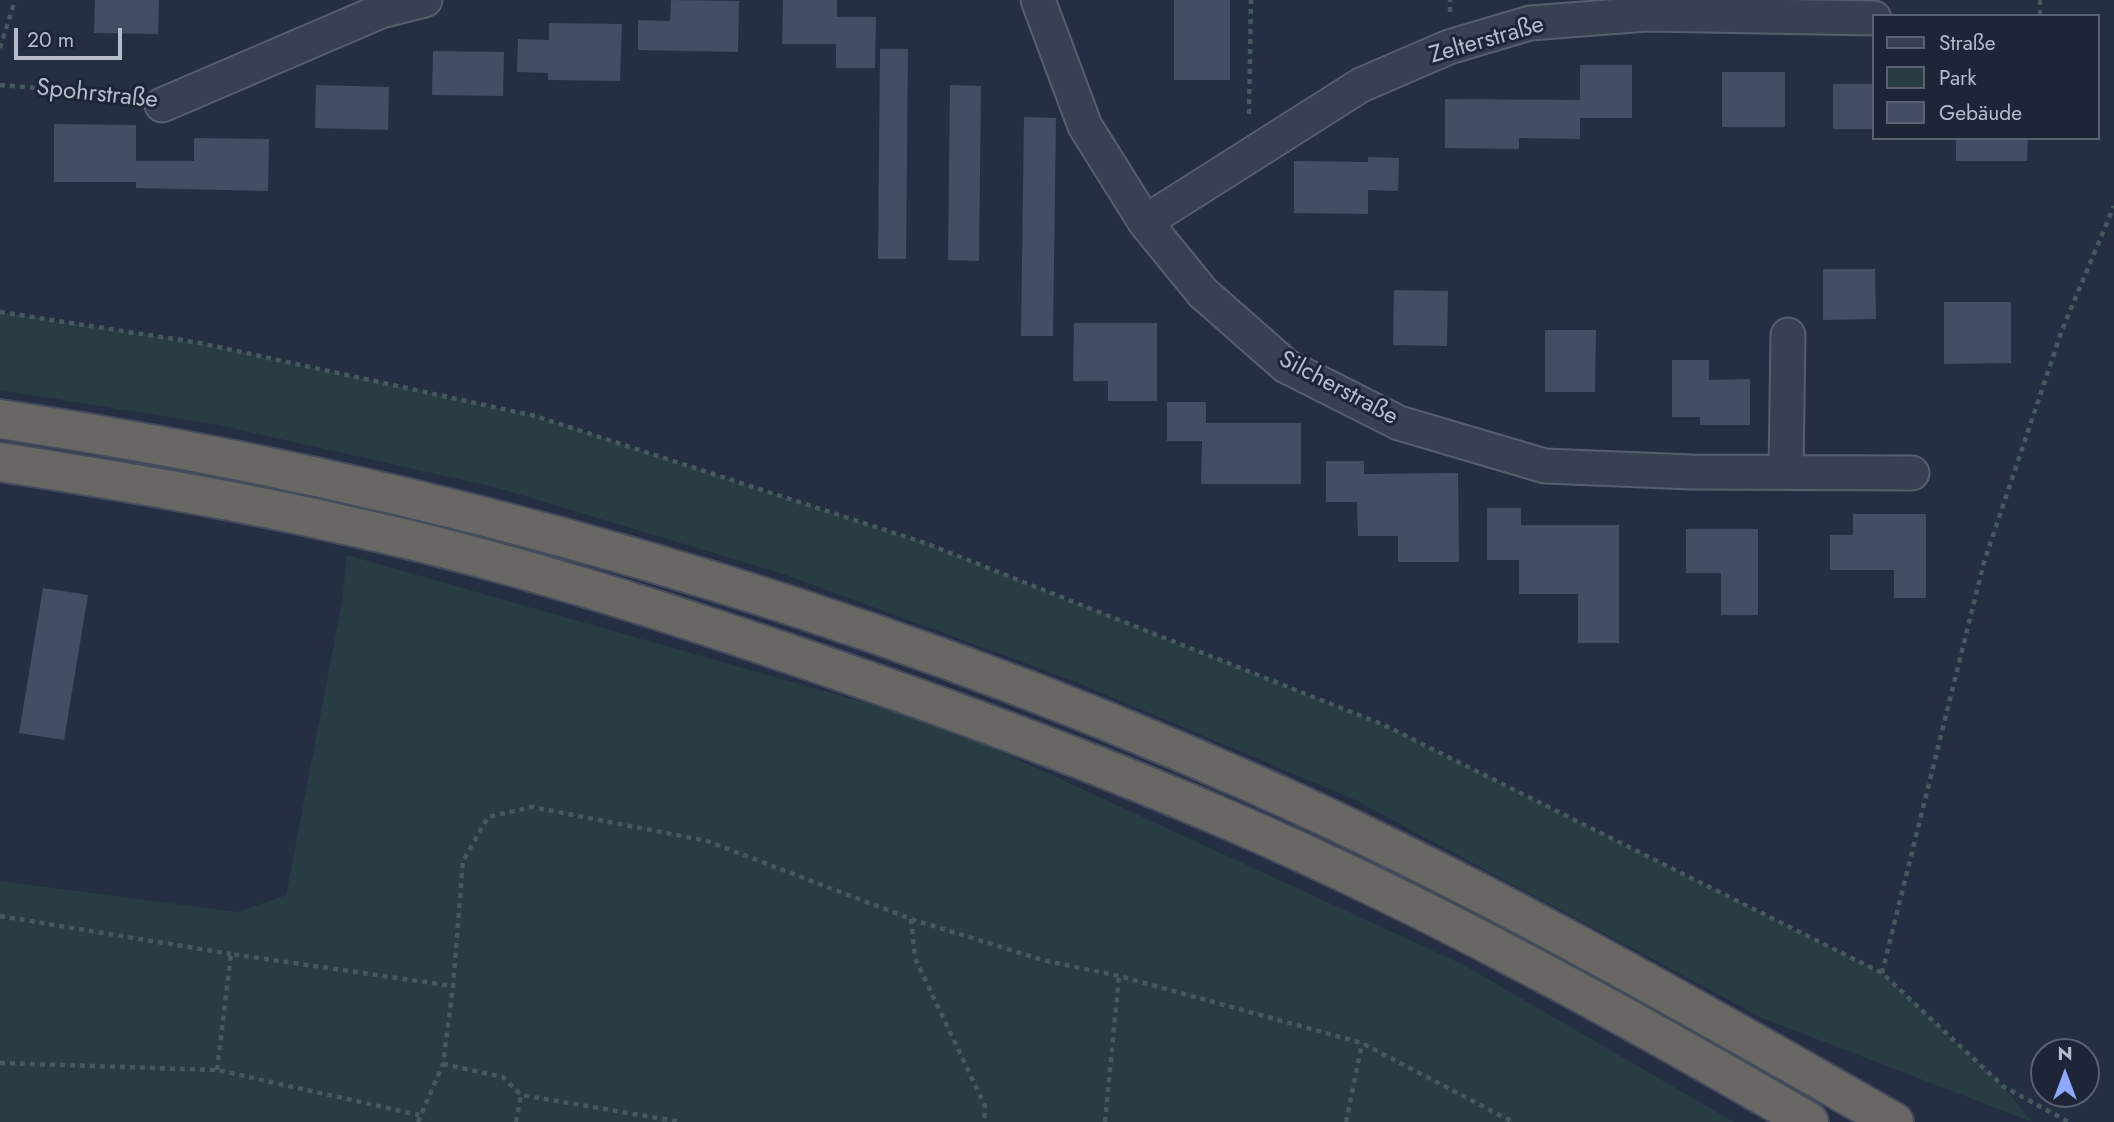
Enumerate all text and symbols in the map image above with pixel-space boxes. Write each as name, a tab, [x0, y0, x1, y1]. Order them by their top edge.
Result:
street label: Zelterstraße	[1426, 11, 1548, 71]
scale bar	[18, 14, 126, 58]
legend	[1872, 14, 2100, 140]
text: 20 m	[27, 25, 74, 55]
text: Straße	[1939, 28, 1996, 58]
text: Park	[1939, 63, 1976, 93]
street label: Spohrstraße	[35, 74, 159, 116]
text: Gebäude	[1939, 98, 2022, 128]
street label: Silcherstraße	[1274, 346, 1402, 432]
north arrow	[2030, 1038, 2100, 1108]
text: N	[2057, 1040, 2073, 1067]

